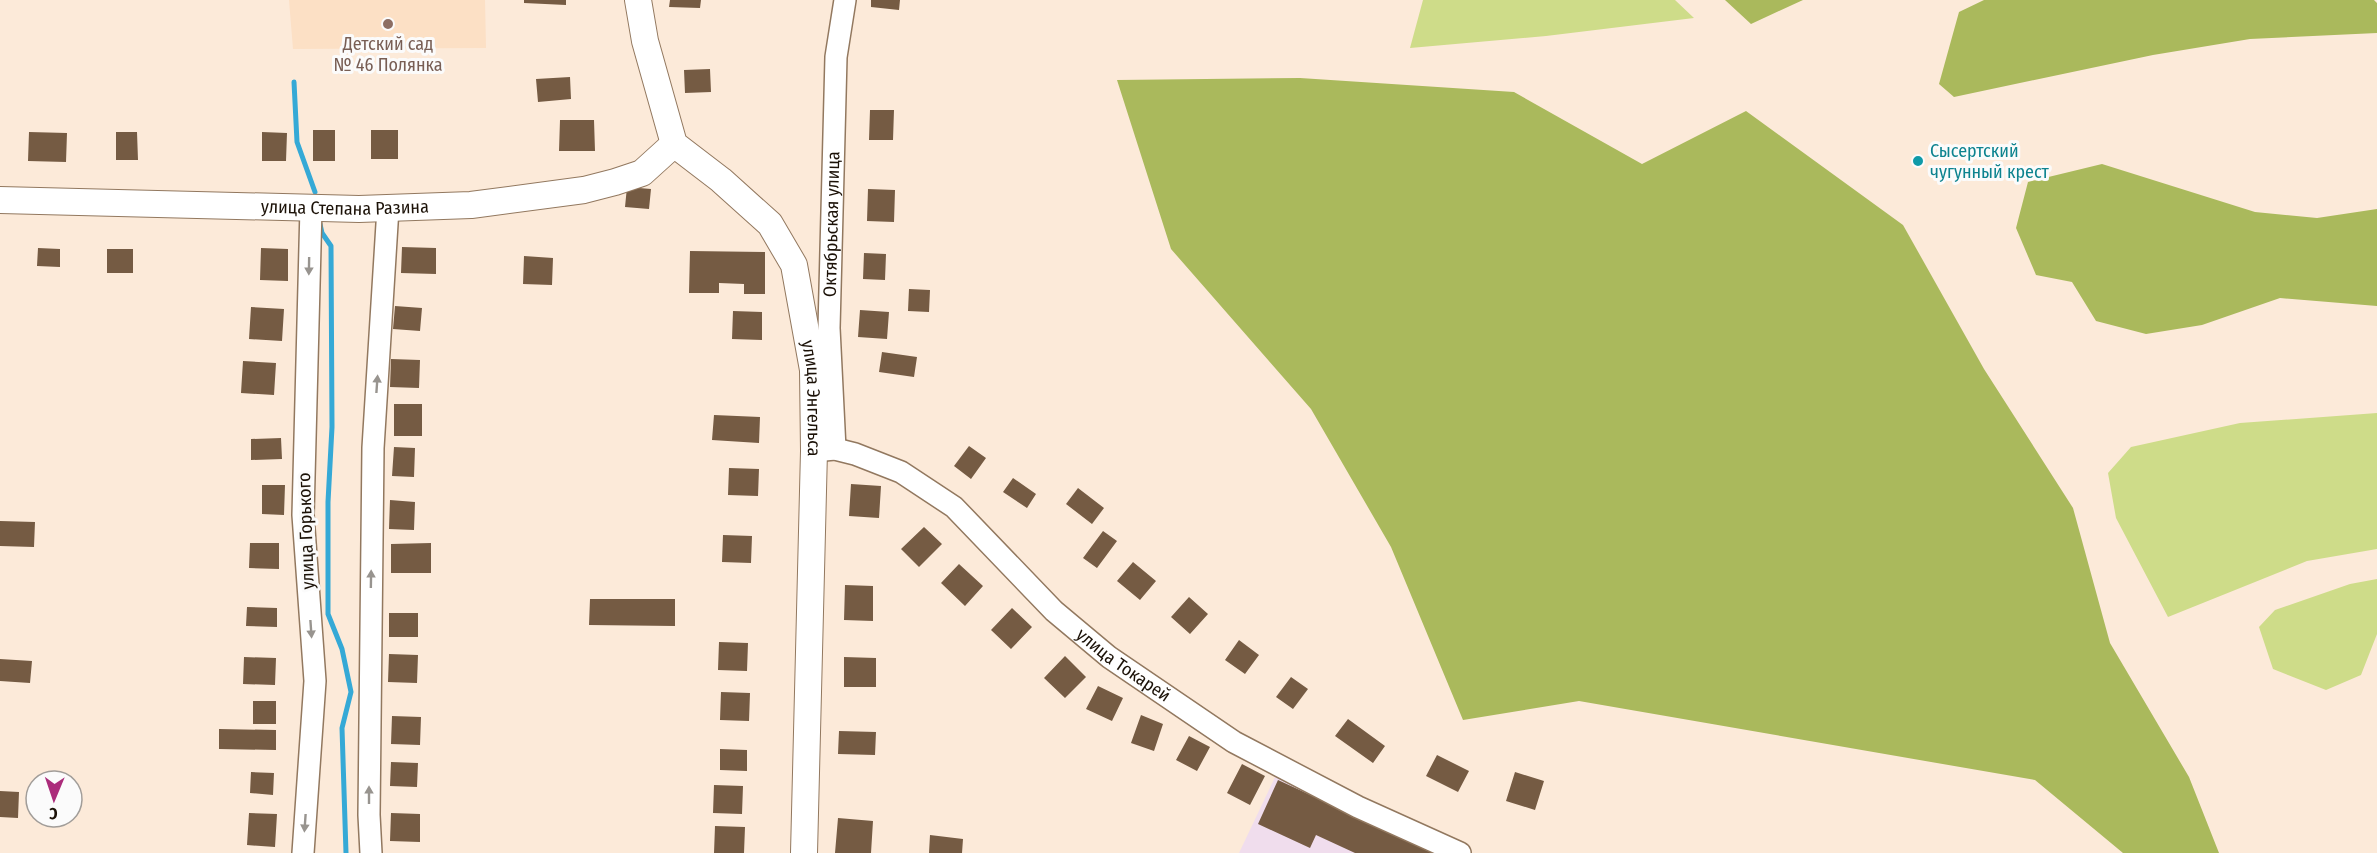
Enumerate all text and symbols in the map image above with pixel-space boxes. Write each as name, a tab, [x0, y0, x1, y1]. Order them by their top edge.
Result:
marker: Детский сад № 46 Полянка	[381, 17, 395, 31]
place label: Детский сад № 46 Полянка	[333, 33, 443, 76]
place label: Сысертский чугунный крест	[1930, 140, 2050, 183]
street label: Октябрьская улица	[819, 151, 845, 297]
marker: Сысертский чугунный крест	[1911, 154, 1925, 168]
street label: улица Степана Разина	[261, 196, 429, 220]
one-way arrow	[304, 257, 314, 276]
street label: улица Энгельса	[797, 338, 825, 457]
one-way arrow	[372, 374, 381, 393]
street label: улица Горького	[293, 472, 319, 590]
one-way arrow	[366, 569, 376, 588]
one-way arrow	[306, 619, 316, 638]
street label: улица Токарей	[1072, 623, 1175, 707]
north arrow	[24, 769, 84, 829]
one-way arrow	[364, 785, 374, 804]
text: С	[48, 804, 58, 823]
one-way arrow	[300, 814, 310, 833]

